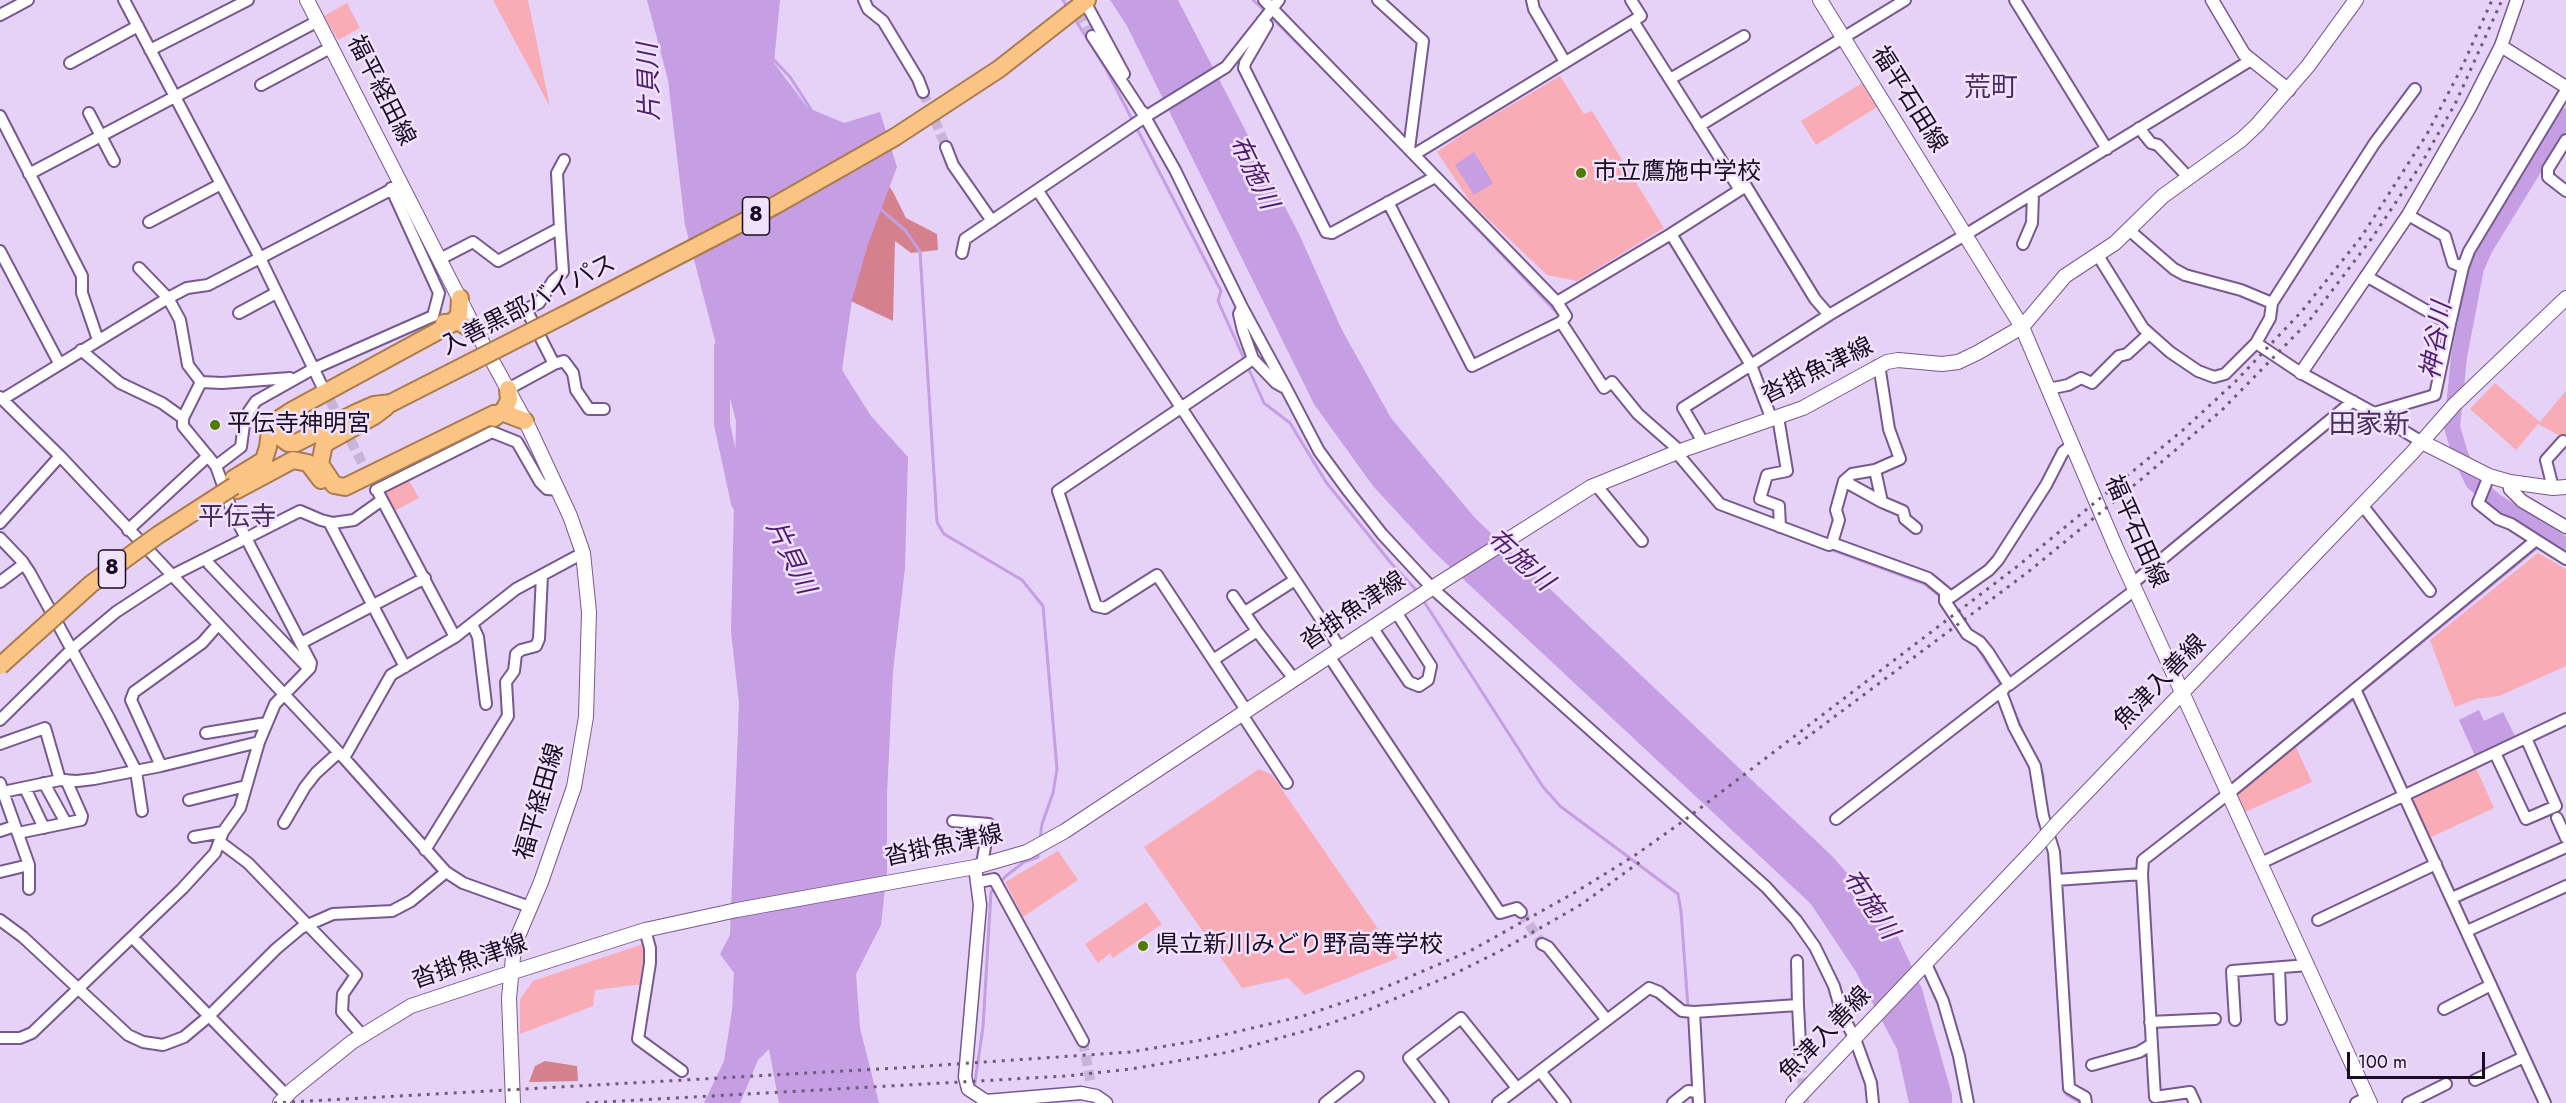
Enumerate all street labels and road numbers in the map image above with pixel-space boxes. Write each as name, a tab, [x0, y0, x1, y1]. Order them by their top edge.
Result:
street label: 福平経田線	[340, 31, 420, 151]
street label: 福平石田線	[1864, 41, 1952, 159]
road number: 8	[742, 197, 770, 235]
street label: 入善黒部バイパス	[437, 250, 621, 362]
street label: 沓掛魚津線	[1758, 333, 1878, 411]
street label: 福平石田線	[2097, 471, 2173, 593]
road number: 8	[98, 550, 126, 588]
street label: 沓掛魚津線	[1296, 567, 1412, 657]
street label: 魚津入善線	[2109, 630, 2213, 736]
street label: 福平経田線	[511, 740, 571, 864]
street label: 沓掛魚津線	[882, 820, 1006, 874]
street label: 沓掛魚津線	[409, 930, 531, 996]
street label: 魚津入善線	[1774, 982, 1878, 1088]

